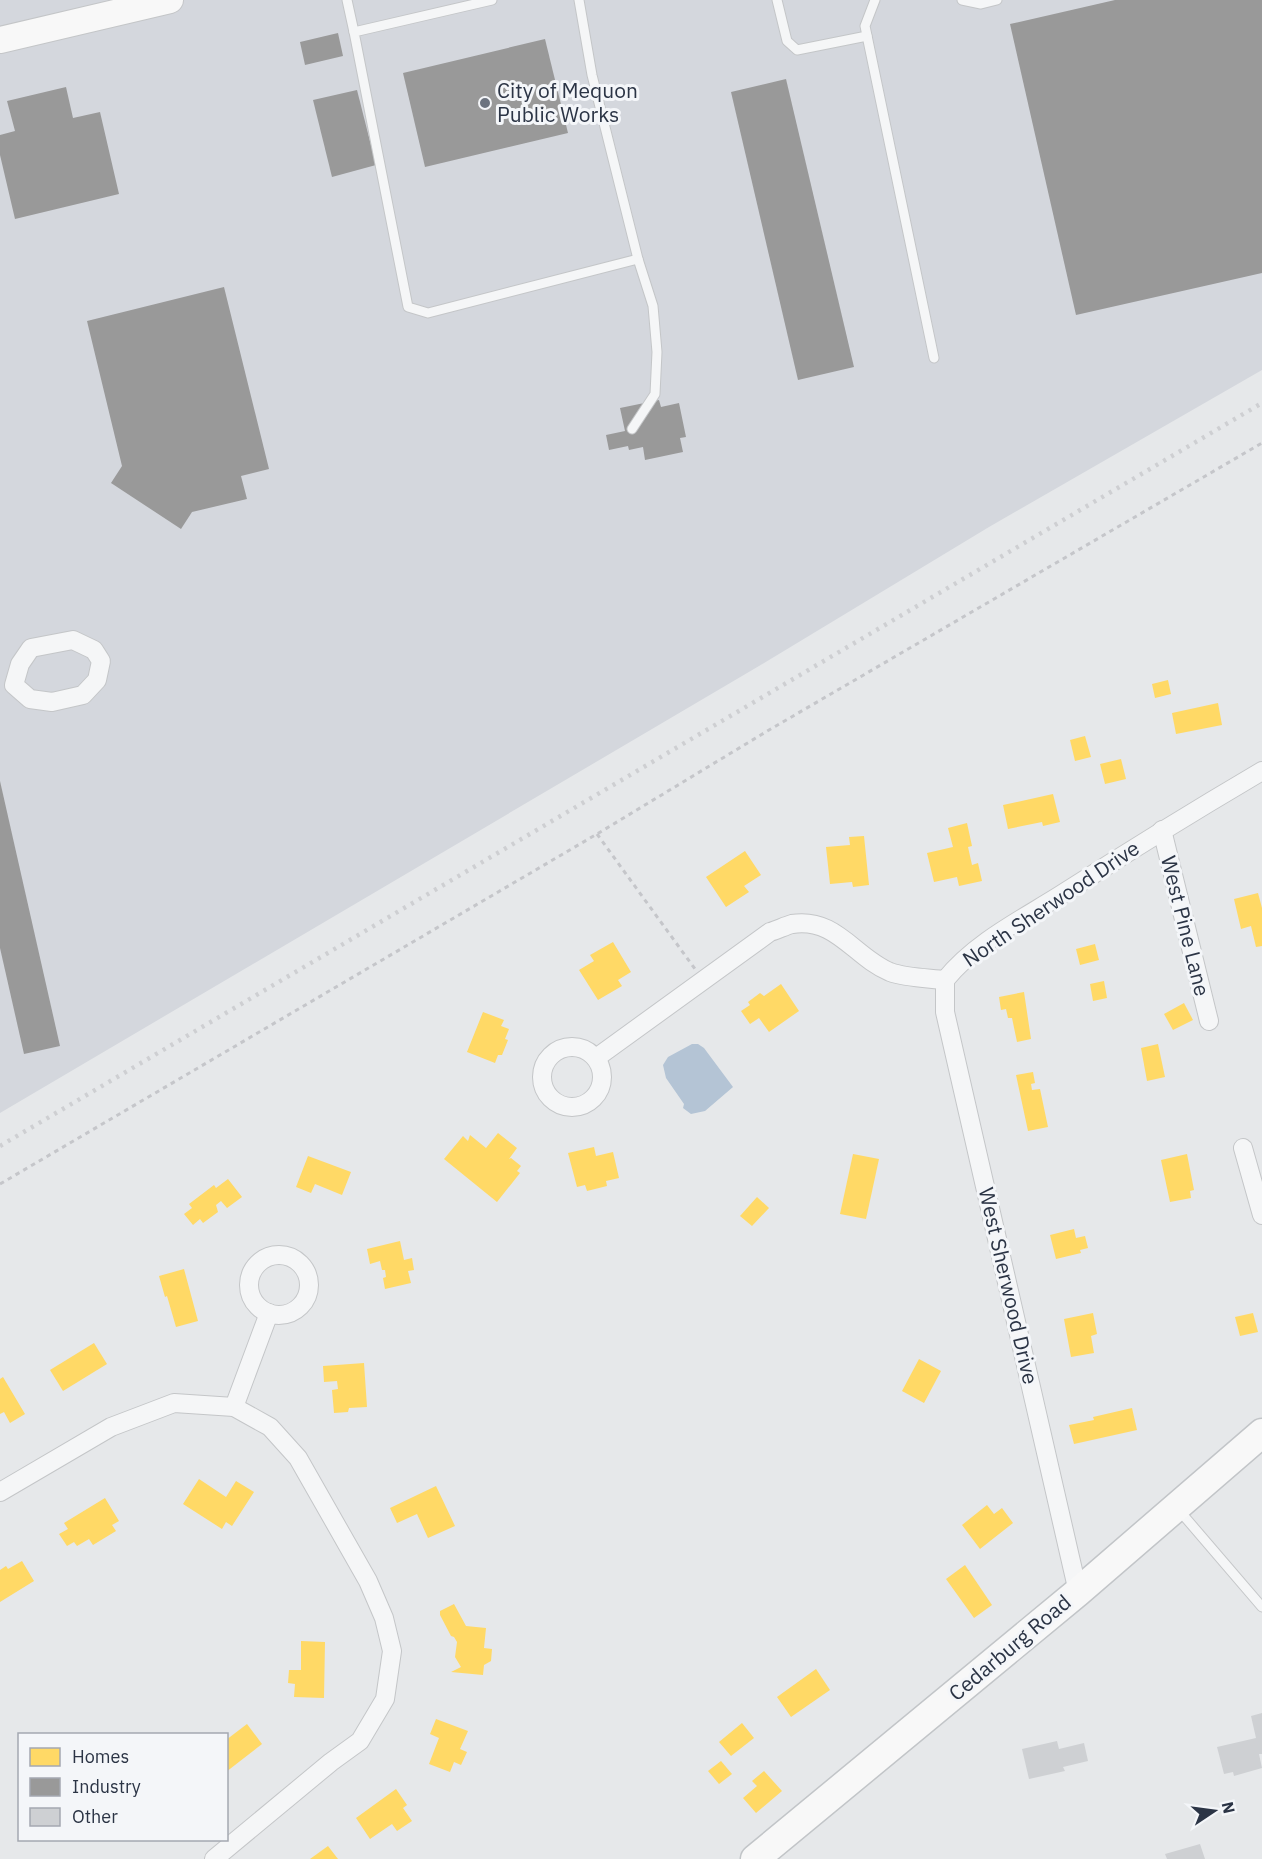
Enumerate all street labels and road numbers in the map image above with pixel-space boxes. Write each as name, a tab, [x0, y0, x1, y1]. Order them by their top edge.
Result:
street label: North Sherwood Drive	[957, 834, 1144, 973]
street label: West Pine Lane	[1155, 853, 1217, 999]
street label: West Sherwood Drive	[973, 1185, 1045, 1387]
street label: Cedarburg Road	[942, 1588, 1076, 1707]

